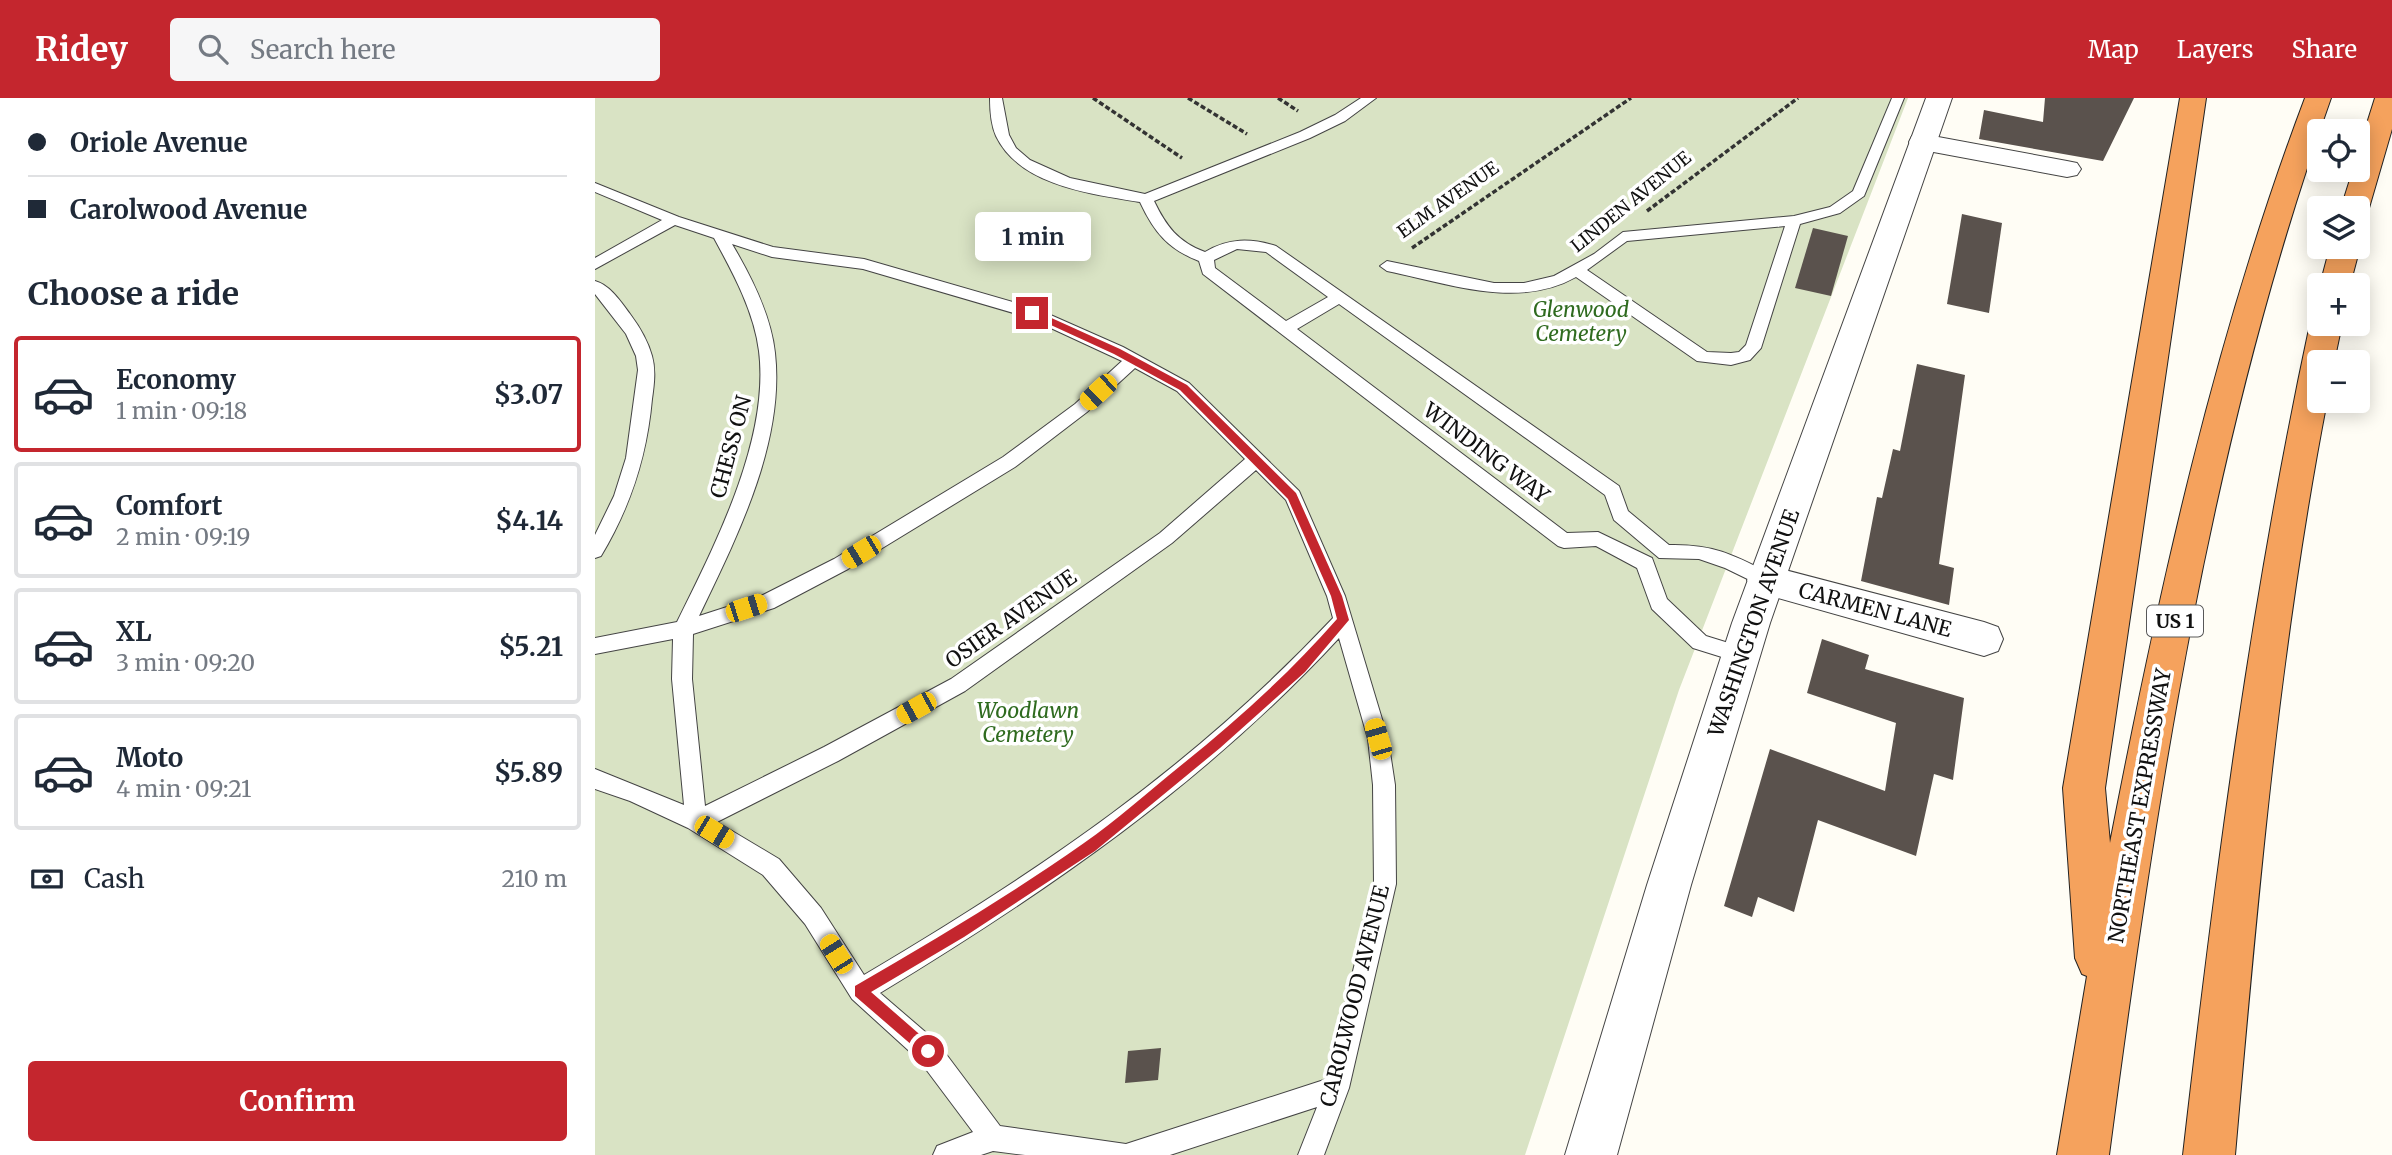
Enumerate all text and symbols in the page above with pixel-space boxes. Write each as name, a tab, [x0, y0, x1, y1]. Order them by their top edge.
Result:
search box	[170, 18, 660, 81]
text: Ridey	[35, 29, 128, 70]
icon: search	[194, 30, 232, 68]
text: Search here	[250, 33, 396, 66]
text: Map	[2088, 34, 2139, 65]
text: Layers	[2177, 34, 2253, 65]
text: Share	[2291, 34, 2357, 65]
map controls	[2307, 119, 2370, 413]
button: locate	[2307, 119, 2370, 182]
text: Oriole Avenue	[70, 126, 248, 159]
street label: LINDEN AVENUE	[1566, 146, 1696, 257]
street label: ELM AVENUE	[1393, 156, 1503, 243]
text: Carolwood Avenue	[70, 193, 307, 226]
button: layers	[2307, 196, 2370, 259]
callout: 1 min	[974, 212, 1090, 260]
text: 1 min	[1002, 222, 1064, 251]
button: +	[2307, 273, 2370, 336]
text: Choose a ride	[28, 274, 239, 314]
park label: Glenwood Cemetery	[1533, 296, 1629, 347]
route end	[1016, 297, 1048, 329]
button: −	[2307, 350, 2370, 413]
icon: car	[32, 363, 95, 426]
text: Economy	[116, 363, 236, 396]
car	[1076, 370, 1121, 414]
text: $3.07	[494, 378, 563, 411]
street label: CHESS ON	[704, 393, 757, 501]
text: 1 min · 09:18	[116, 396, 247, 425]
street label: WINDING WAY	[1417, 396, 1555, 509]
icon: car	[32, 489, 95, 552]
text: Comfort	[116, 489, 222, 522]
text: $4.14	[495, 504, 563, 537]
street label: WASHINGTON AVENUE	[1702, 505, 1805, 741]
text: 2 min · 09:19	[116, 522, 250, 551]
car	[838, 532, 885, 572]
street label: OSIER AVENUE	[940, 563, 1082, 674]
street label: CARMEN LANE	[1796, 576, 1955, 643]
car	[723, 592, 770, 624]
road number: US 1	[2147, 606, 2203, 636]
icon: car	[32, 615, 95, 678]
text: XL	[116, 615, 152, 648]
text: $5.21	[499, 630, 563, 663]
text: 3 min · 09:20	[116, 648, 255, 677]
street label: NORTHEAST EXPRESSWAY	[2102, 666, 2177, 945]
car	[893, 689, 940, 727]
park label: Woodlawn Cemetery	[977, 697, 1079, 748]
car	[1363, 716, 1394, 762]
icon: car	[32, 741, 95, 804]
text: Moto	[116, 741, 183, 774]
text: $5.89	[494, 756, 563, 789]
text: 4 min · 09:21	[116, 774, 251, 803]
car	[691, 812, 738, 852]
icon: cash	[28, 860, 66, 898]
text: Cash	[84, 862, 145, 895]
text: 210 m	[502, 864, 567, 893]
street label: CAROLWOOD AVENUE	[1314, 882, 1395, 1109]
car	[816, 931, 857, 977]
route start	[912, 1035, 944, 1067]
button: Confirm	[28, 1061, 567, 1141]

